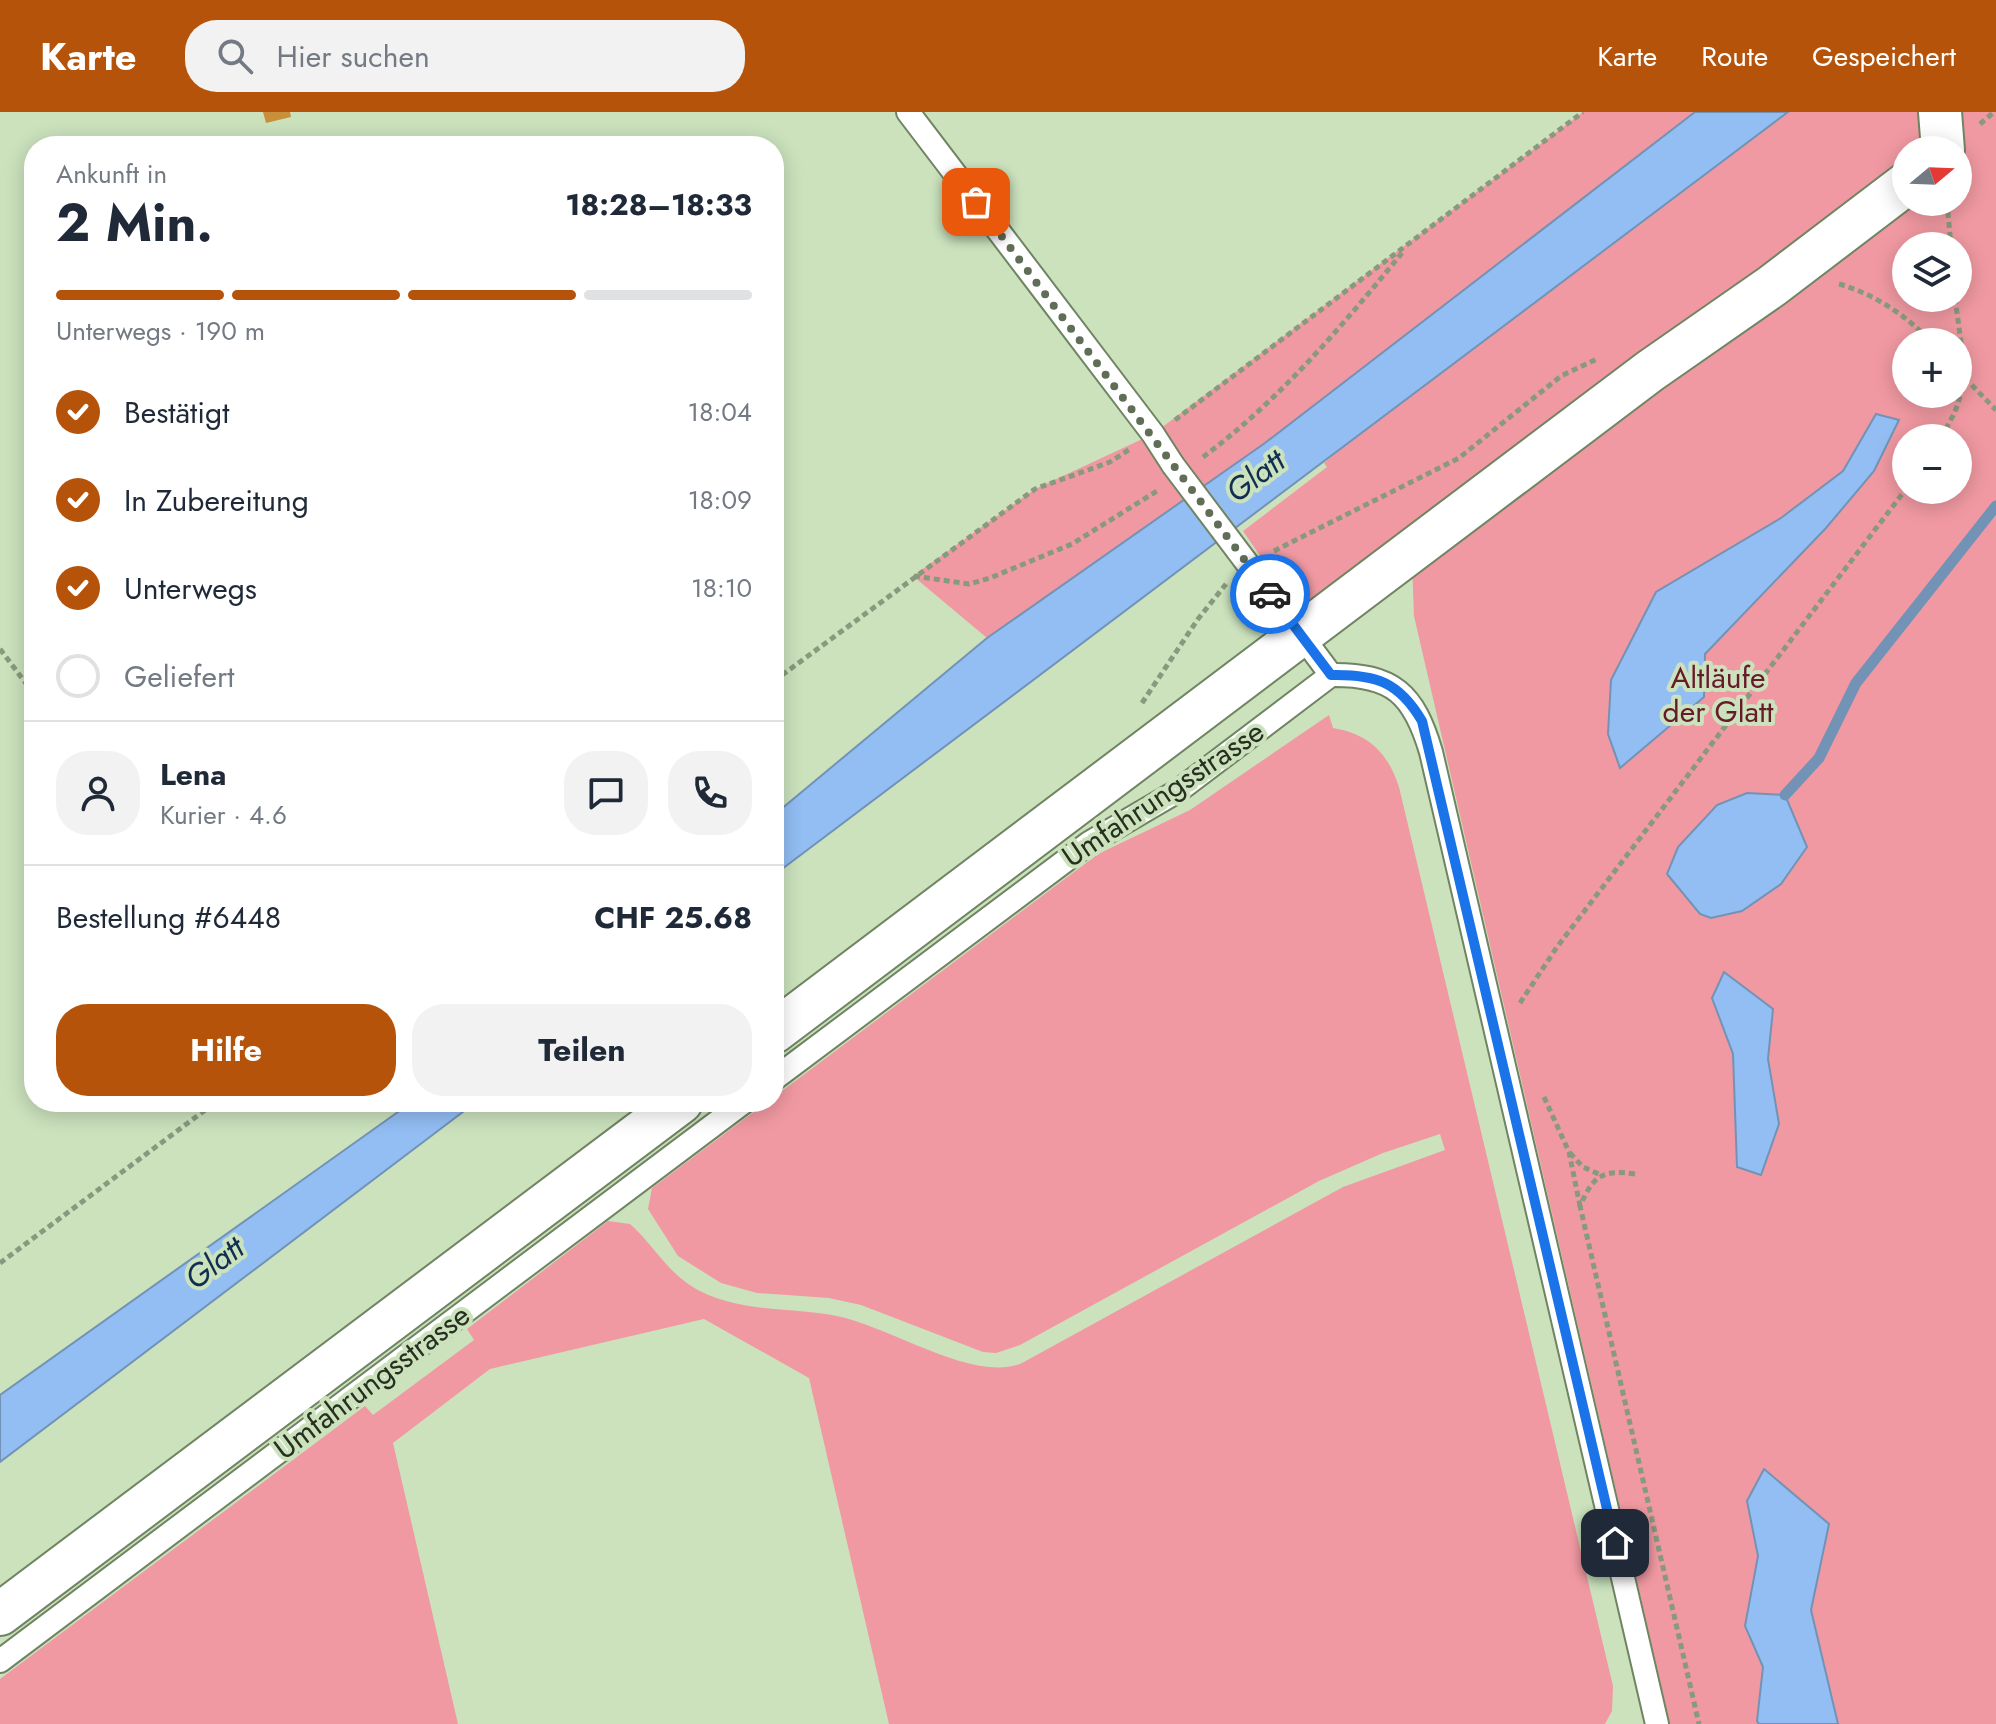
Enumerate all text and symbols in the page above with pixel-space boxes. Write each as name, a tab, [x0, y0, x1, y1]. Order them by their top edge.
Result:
search box	[185, 20, 745, 92]
text: Karte	[40, 29, 137, 84]
icon: search	[213, 34, 257, 78]
text: Hier suchen	[277, 35, 430, 78]
text: Karte	[1597, 36, 1657, 77]
text: Route	[1701, 36, 1768, 77]
text: Gespeichert	[1812, 36, 1956, 77]
north arrow	[1892, 136, 1972, 216]
map controls	[1892, 136, 1972, 504]
text: Ankunft in	[56, 155, 167, 193]
pin	[942, 168, 1010, 236]
icon: bag	[954, 180, 998, 224]
text: 18:28–18:33	[565, 183, 752, 226]
text: 2 Min.	[56, 185, 213, 261]
button: layers	[1892, 232, 1972, 312]
text: Unterwegs · 190 m	[56, 312, 265, 350]
button: +	[1892, 328, 1972, 408]
icon: check	[56, 390, 100, 434]
text: Bestätigt	[124, 391, 229, 434]
text: 18:04	[688, 393, 752, 431]
button: −	[1892, 424, 1972, 504]
water label: Glatt	[1216, 437, 1296, 514]
icon: check	[56, 478, 100, 522]
text: In Zubereitung	[124, 479, 309, 522]
text: 18:09	[688, 481, 752, 519]
courier	[1230, 554, 1310, 634]
icon: check	[56, 566, 100, 610]
text: Unterwegs	[124, 567, 257, 610]
text: 18:10	[691, 569, 752, 607]
icon: car	[1248, 572, 1292, 616]
text: Geliefert	[124, 655, 234, 698]
park label: Altläufe der Glatt	[1663, 656, 1774, 733]
street label: Umfahrungsstrasse	[1053, 710, 1272, 877]
button: person	[56, 751, 140, 835]
button: chat	[564, 751, 648, 835]
button: phone	[668, 751, 752, 835]
text: Lena	[160, 753, 226, 796]
text: Kurier · 4.6	[160, 796, 287, 834]
text: Bestellung #6448	[56, 896, 281, 939]
text: CHF 25.68	[594, 896, 752, 939]
button: Hilfe	[56, 1004, 396, 1096]
button: Teilen	[412, 1004, 752, 1096]
water label: Glatt	[175, 1224, 255, 1301]
street label: Umfahrungsstrasse	[265, 1294, 479, 1470]
pin	[1581, 1509, 1649, 1577]
icon: home	[1593, 1521, 1637, 1565]

